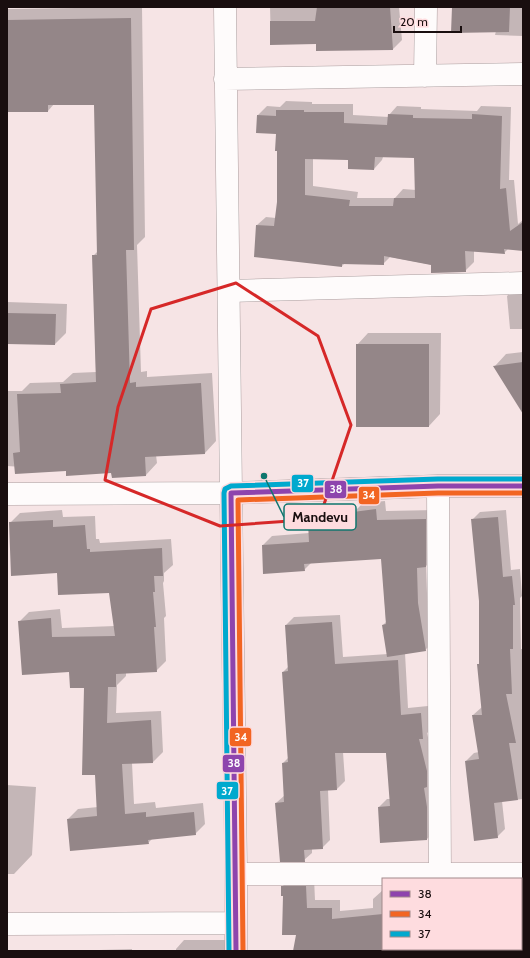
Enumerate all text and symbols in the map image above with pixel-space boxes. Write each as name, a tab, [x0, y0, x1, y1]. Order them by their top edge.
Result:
scale bar	[394, 8, 461, 34]
text: 20 m	[400, 14, 428, 29]
line badge: 37	[291, 474, 314, 493]
text: 37	[297, 476, 309, 490]
line badge: 38	[324, 480, 347, 499]
text: 38	[330, 482, 343, 496]
line badge: 34	[358, 486, 380, 505]
text: 34	[363, 488, 376, 502]
callout: Mandevu	[284, 504, 356, 530]
text: Mandevu	[292, 508, 348, 526]
line badge: 34	[229, 727, 252, 747]
text: 34	[235, 730, 248, 744]
line badge: 38	[222, 754, 245, 773]
text: 38	[228, 756, 241, 770]
line badge: 37	[216, 781, 239, 800]
text: 37	[221, 784, 233, 798]
legend	[382, 878, 522, 950]
text: 38	[418, 886, 432, 901]
text: 34	[418, 906, 431, 921]
text: 37	[418, 926, 431, 941]

